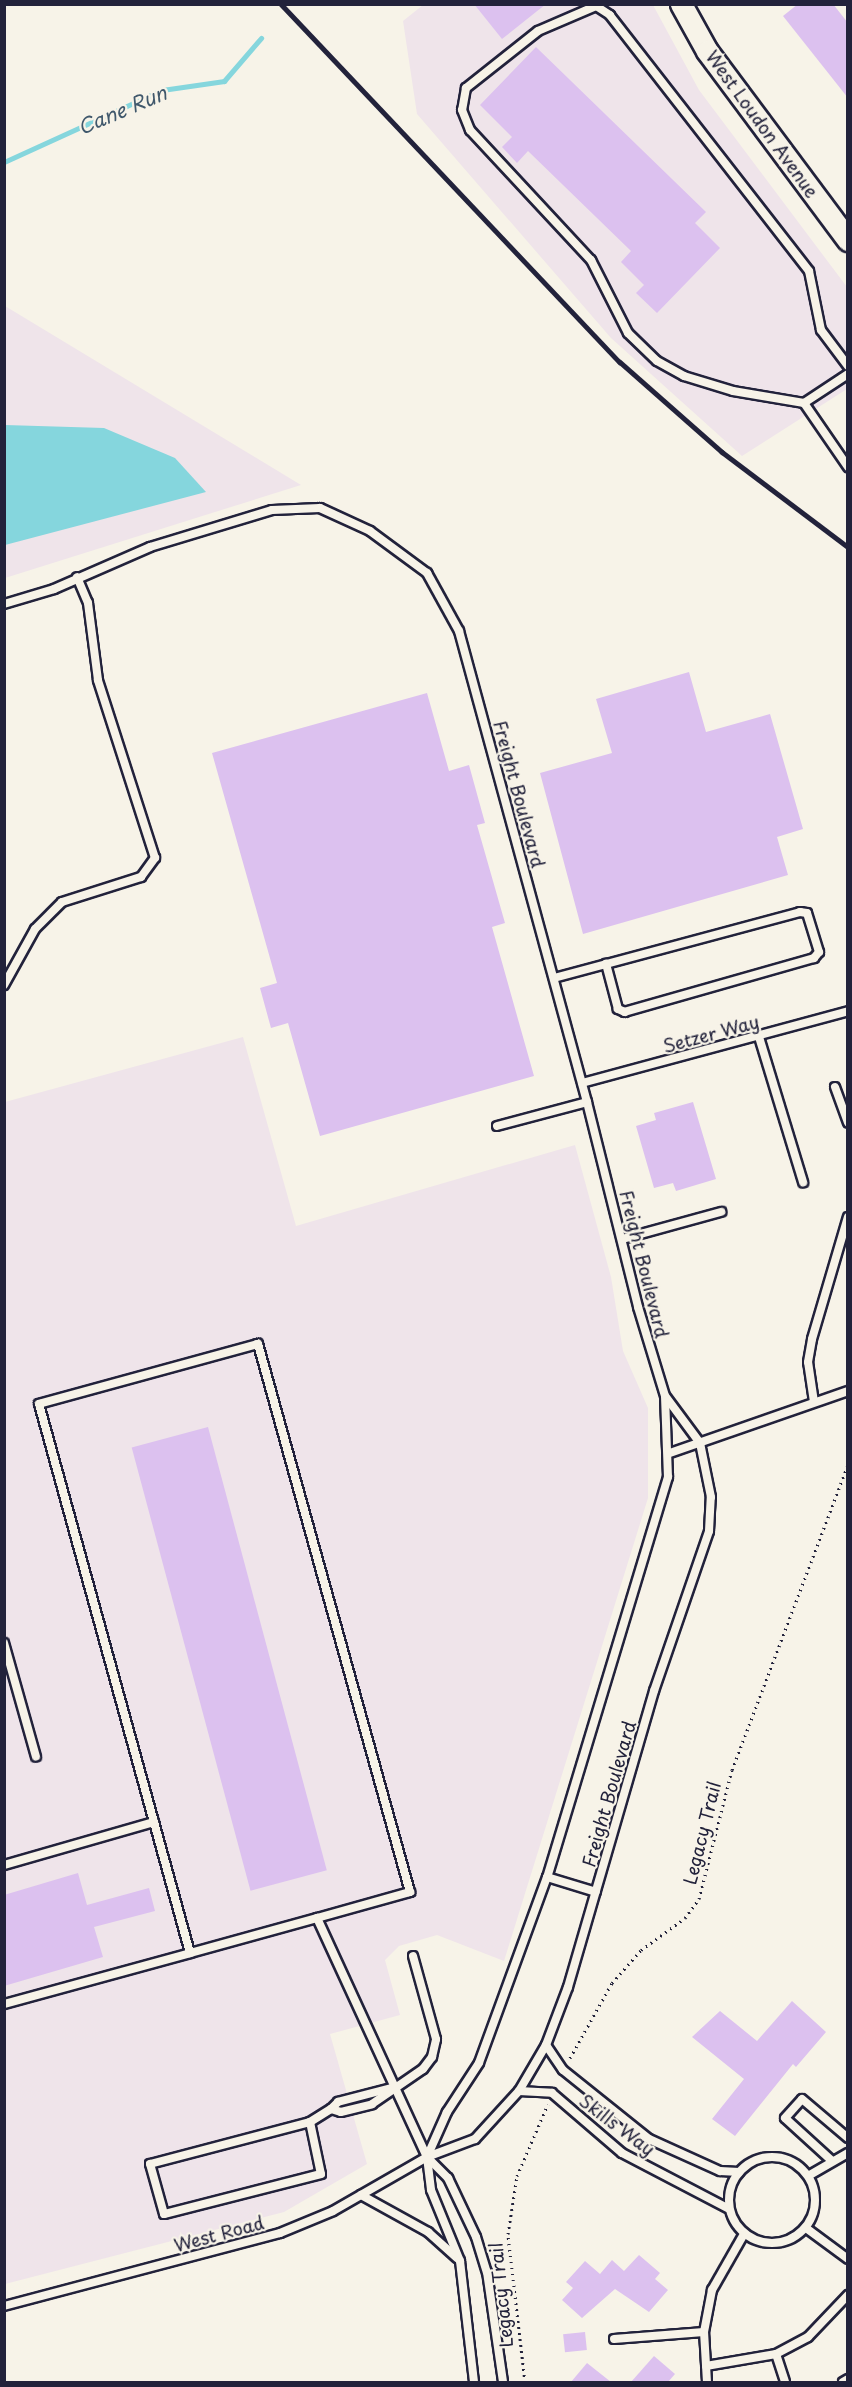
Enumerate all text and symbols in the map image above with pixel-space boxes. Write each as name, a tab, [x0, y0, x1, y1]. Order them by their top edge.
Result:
street label: West Loudon Avenue	[701, 46, 823, 202]
water label: Cane Run	[74, 80, 170, 140]
street label: Freight Boulevard	[489, 718, 549, 870]
street label: Setzer Way	[660, 1011, 762, 1057]
street label: Freight Boulevard	[615, 1188, 673, 1340]
street label: Freight Boulevard	[578, 1718, 640, 1870]
street label: Legacy Trail	[679, 1779, 725, 1887]
street label: Skills Way	[575, 2090, 659, 2160]
street label: West Road	[172, 2212, 266, 2256]
street label: Legacy Trail	[485, 2241, 517, 2349]

